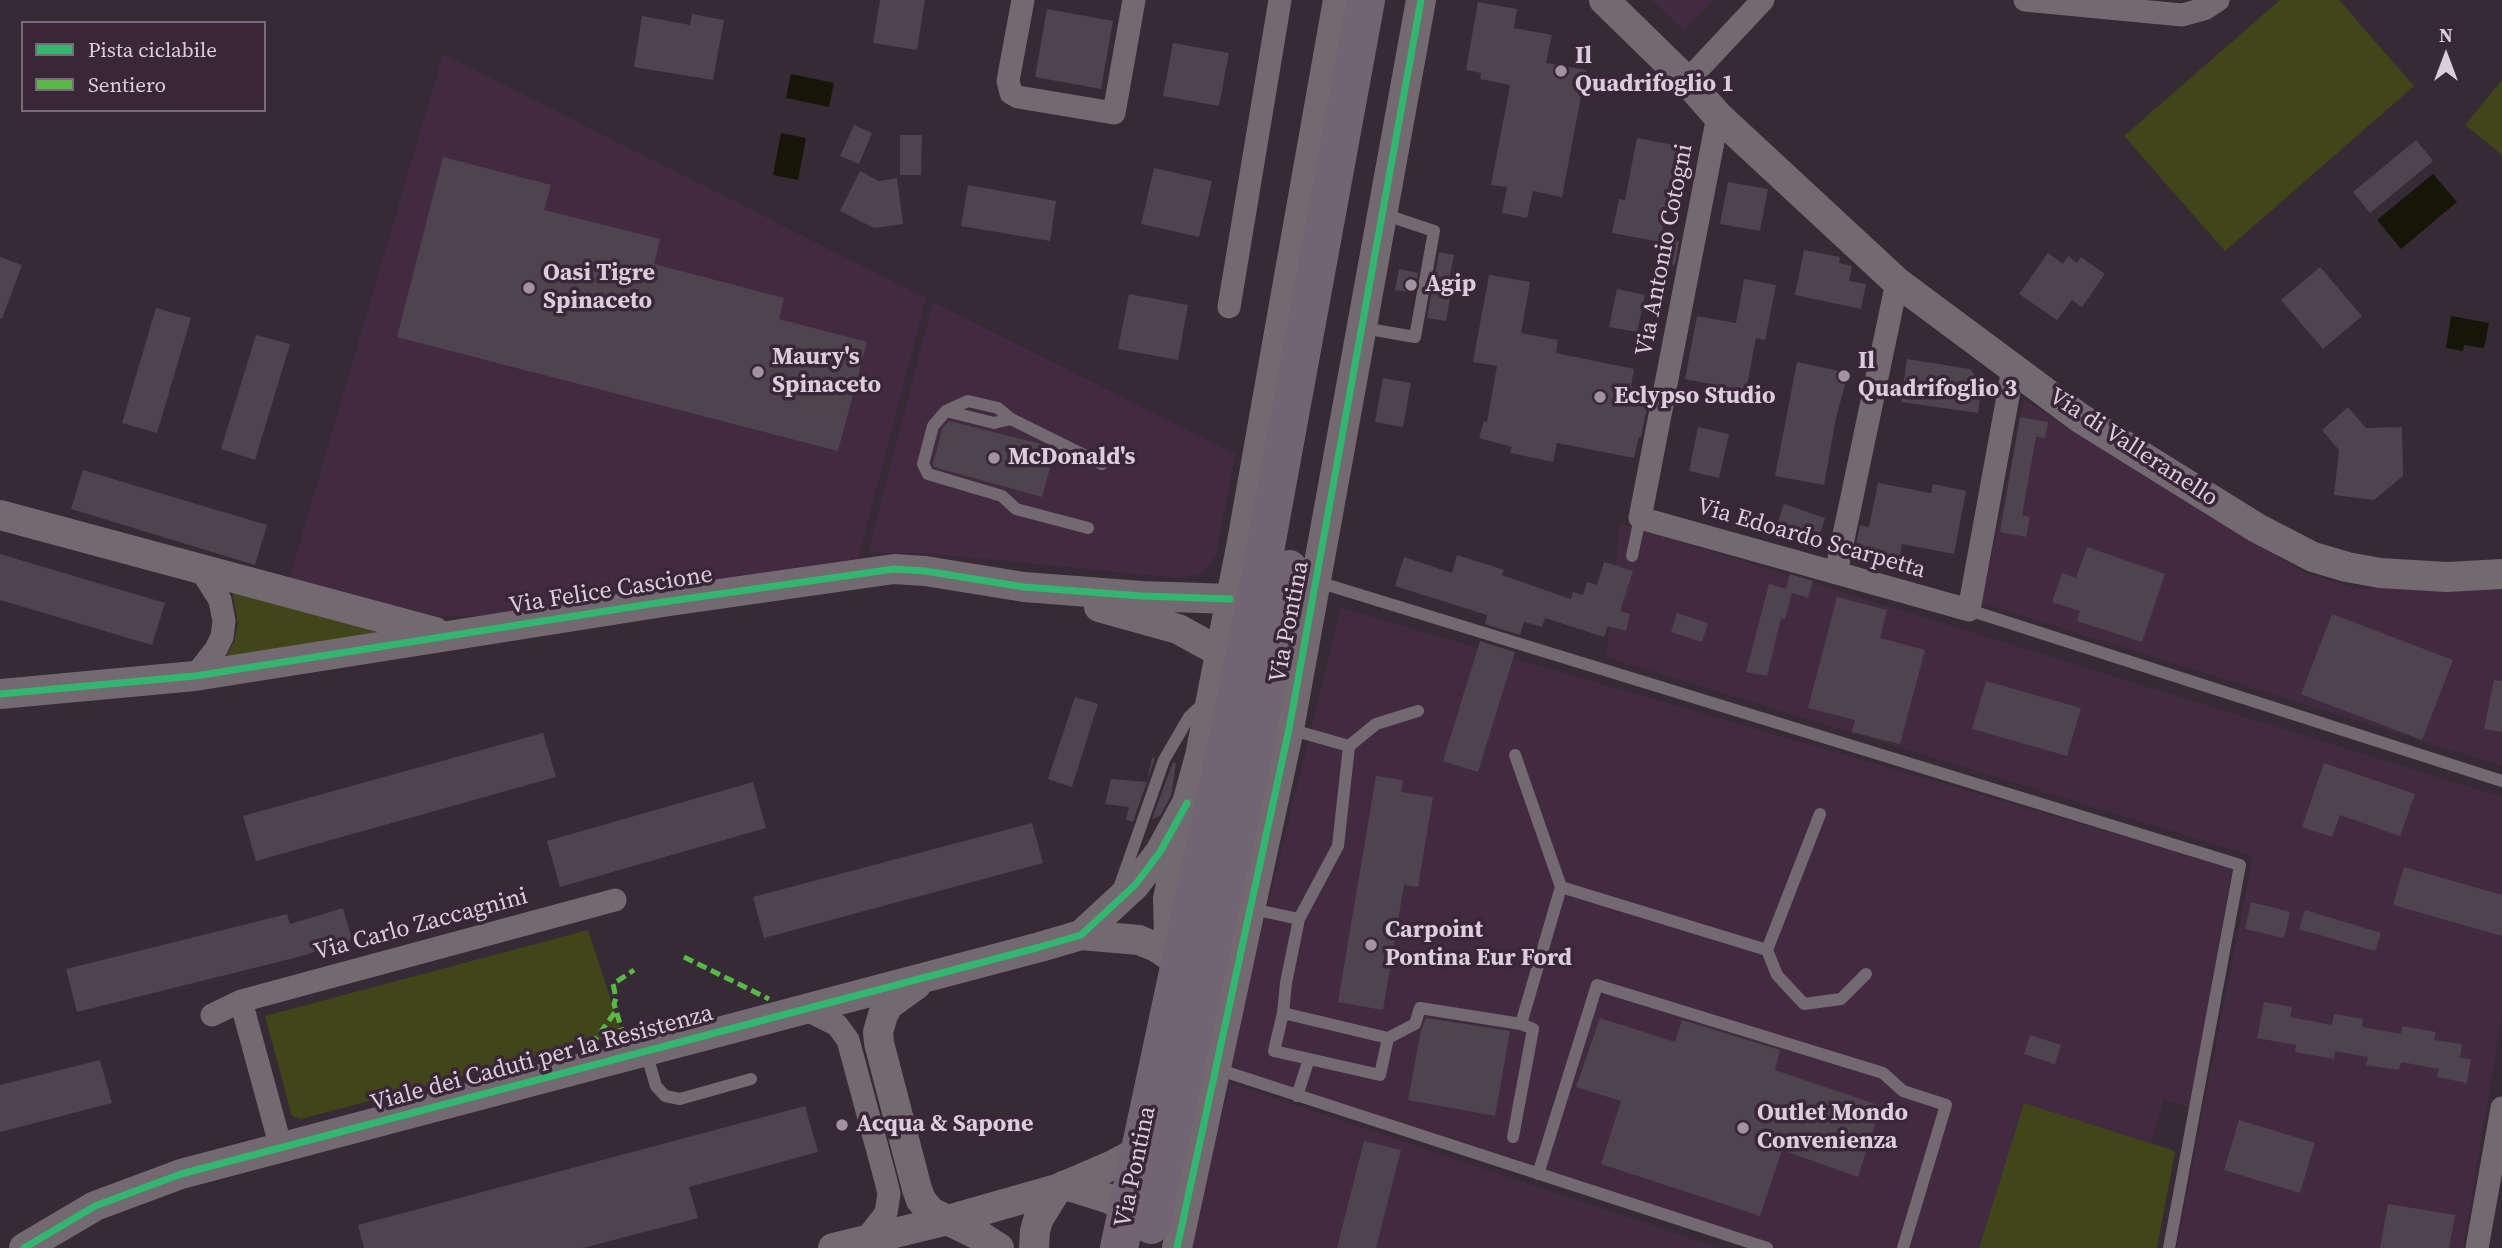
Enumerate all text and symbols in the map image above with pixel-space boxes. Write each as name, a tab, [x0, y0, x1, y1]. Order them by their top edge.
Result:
legend	[21, 21, 266, 112]
north arrow	[2411, 21, 2481, 91]
text: N	[2439, 22, 2453, 48]
text: Pista ciclabile	[88, 35, 217, 64]
place label: Il Quadrifoglio 1	[1575, 43, 1734, 99]
marker: Il Quadrifoglio 1	[1553, 63, 1569, 79]
text: Sentiero	[88, 70, 166, 99]
street label: Via Antonio Cotogni	[1630, 142, 1700, 358]
place label: Oasi Tigre Spinaceto	[543, 260, 655, 316]
place label: Agip	[1425, 271, 1476, 299]
marker: Agip	[1403, 277, 1419, 293]
marker: Oasi Tigre Spinaceto	[521, 280, 537, 296]
place label: Maury's Spinaceto	[772, 344, 881, 400]
place label: Il Quadrifoglio 3	[1858, 348, 2017, 404]
marker: Maury's Spinaceto	[750, 364, 766, 380]
marker: Il Quadrifoglio 3	[1836, 368, 1852, 384]
place label: Eclypso Studio	[1614, 383, 1776, 411]
street label: Via di Valleranello	[2043, 383, 2223, 513]
marker: Eclypso Studio	[1592, 389, 1608, 405]
place label: McDonald's	[1008, 444, 1135, 472]
marker: McDonald's	[986, 450, 1002, 466]
street label: Via Edoardo Scarpetta	[1693, 493, 1929, 585]
street label: Via Pontina	[1264, 559, 1316, 685]
street label: Via Felice Cascione	[507, 561, 715, 621]
street label: Via Carlo Zaccagnini	[311, 883, 531, 967]
place label: Carpoint Pontina Eur Ford	[1385, 917, 1572, 973]
marker: Carpoint Pontina Eur Ford	[1363, 937, 1379, 953]
street label: Viale dei Caduti per la Resistenza	[367, 999, 717, 1119]
place label: Outlet Mondo Convenienza	[1757, 1100, 1908, 1156]
street label: Via Pontina	[1109, 1104, 1163, 1230]
place label: Acqua & Sapone	[856, 1111, 1034, 1139]
marker: Acqua & Sapone	[834, 1117, 850, 1133]
marker: Outlet Mondo Convenienza	[1735, 1120, 1751, 1136]

